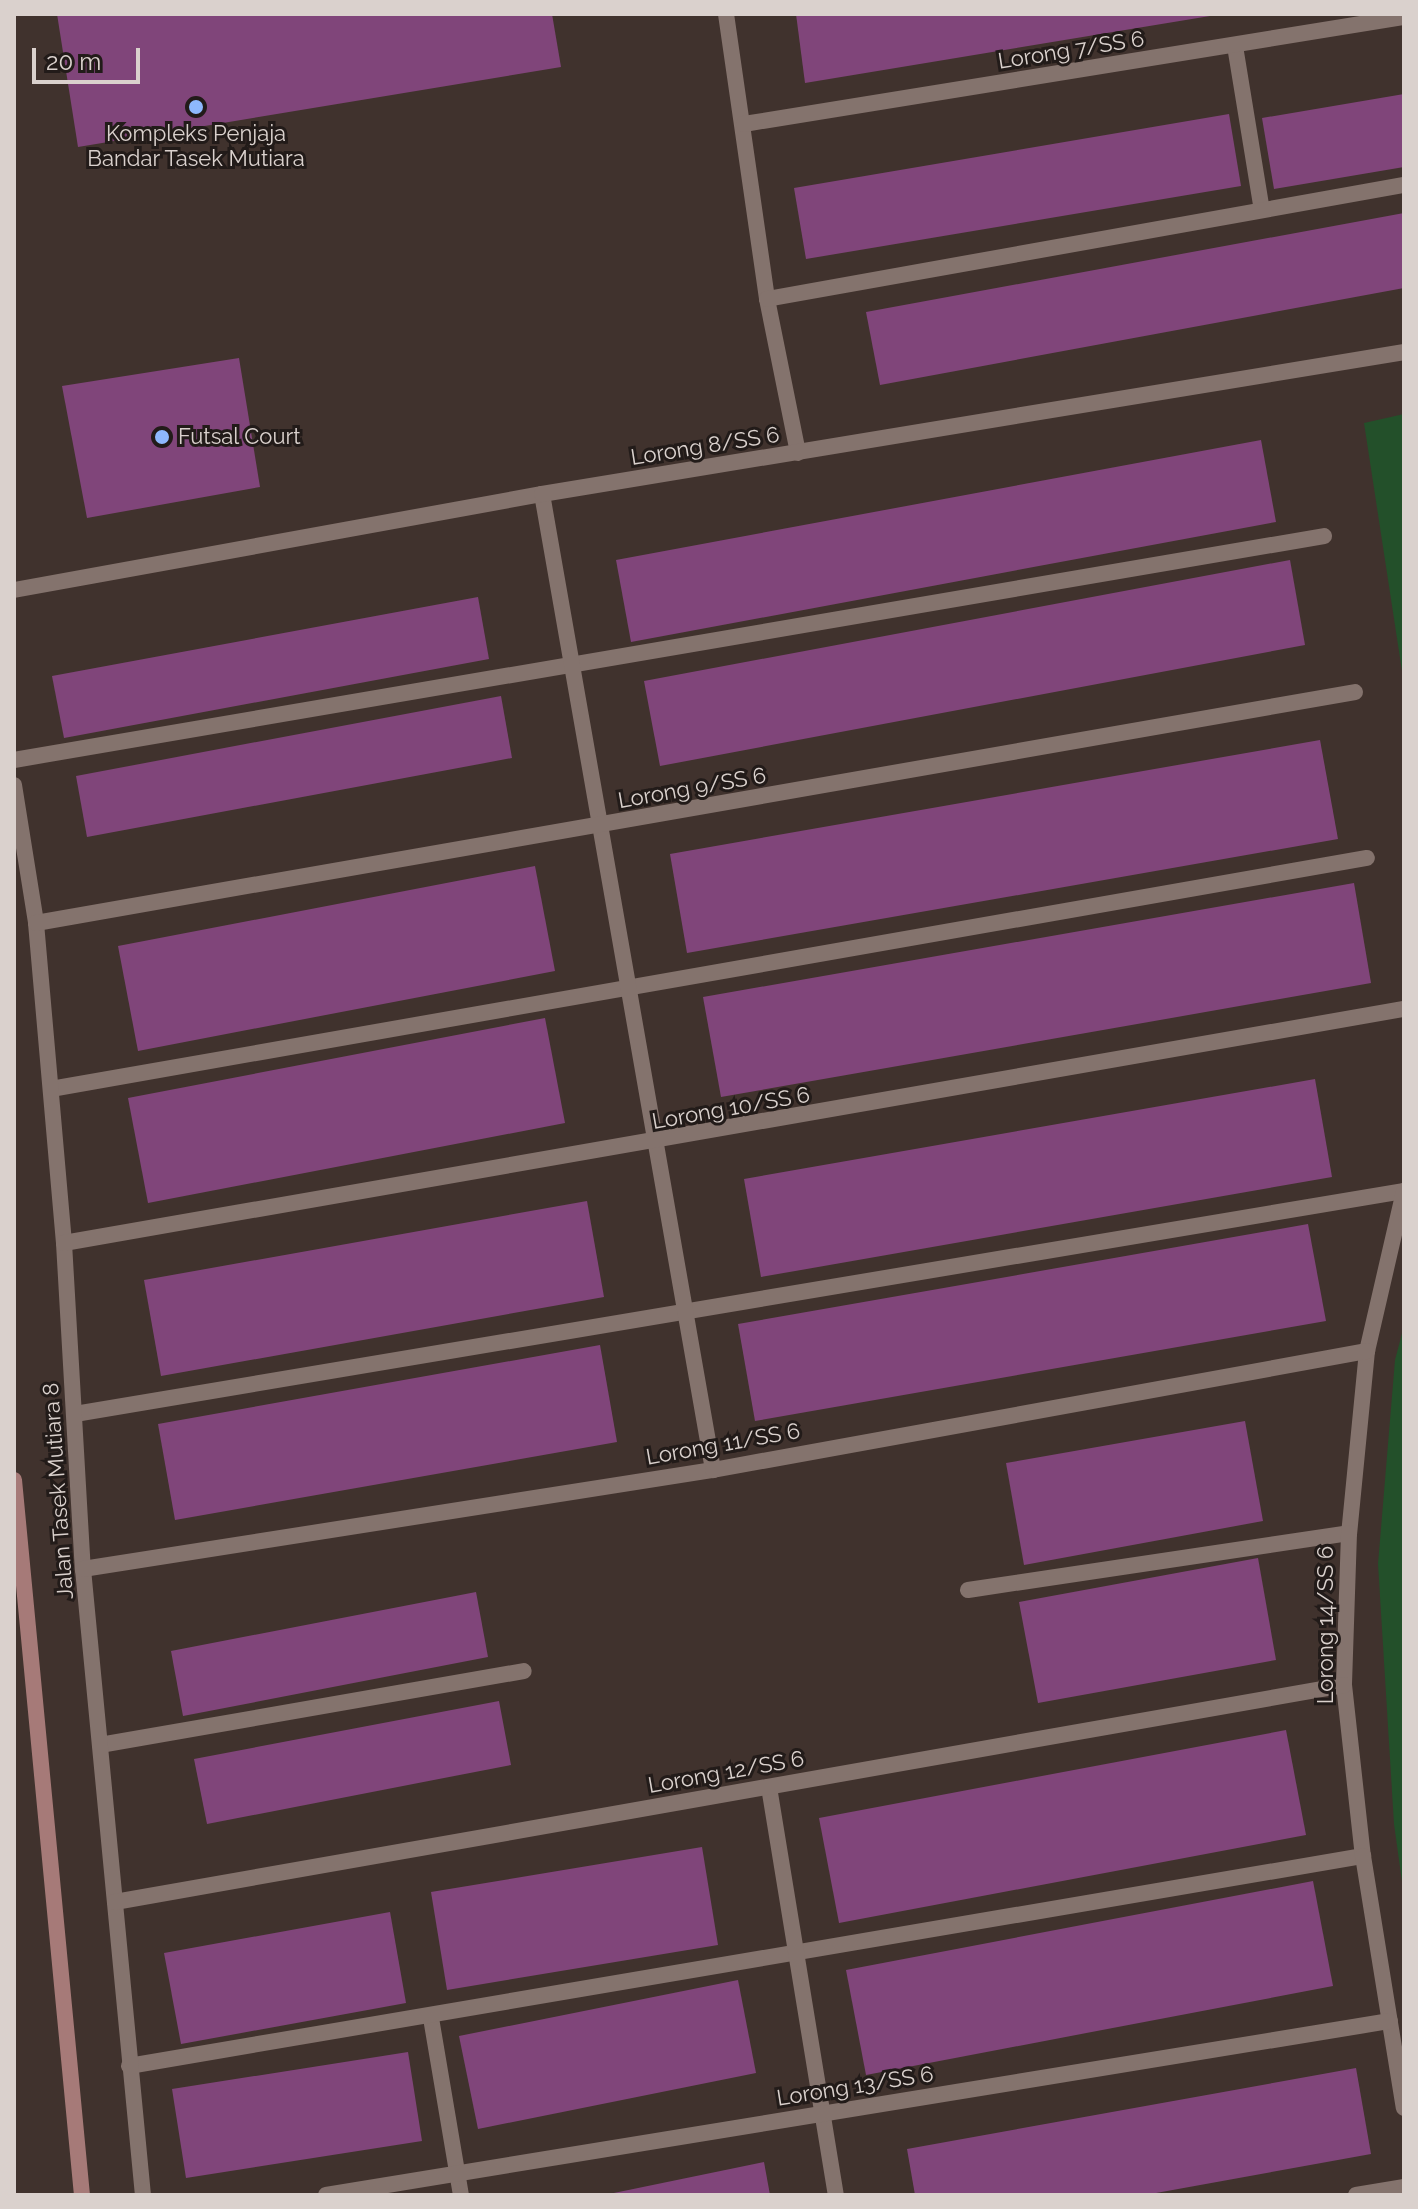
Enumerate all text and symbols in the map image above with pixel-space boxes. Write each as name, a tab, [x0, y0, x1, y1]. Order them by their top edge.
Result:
street label: Lorong 7/SS 6	[996, 25, 1146, 75]
scale bar	[36, 32, 144, 82]
text: 20 m	[46, 47, 101, 76]
marker: Kompleks Penjaja Bandar Tasek Mutiara	[187, 98, 205, 116]
place label: Kompleks Penjaja Bandar Tasek Mutiara	[87, 120, 305, 172]
street label: Lorong 8/SS 6	[629, 421, 781, 471]
place label: Futsal Court	[178, 424, 301, 450]
marker: Futsal Court	[153, 428, 171, 446]
street label: Lorong 9/SS 6	[616, 762, 768, 814]
street label: Lorong 10/SS 6	[650, 1081, 812, 1135]
street label: Jalan Tasek Mutiara 8	[37, 1382, 79, 1600]
street label: Lorong 11/SS 6	[644, 1417, 802, 1471]
street label: Lorong 14/SS 6	[1313, 1546, 1339, 1704]
street label: Lorong 12/SS 6	[646, 1745, 806, 1799]
street label: Lorong 13/SS 6	[775, 2061, 935, 2111]

